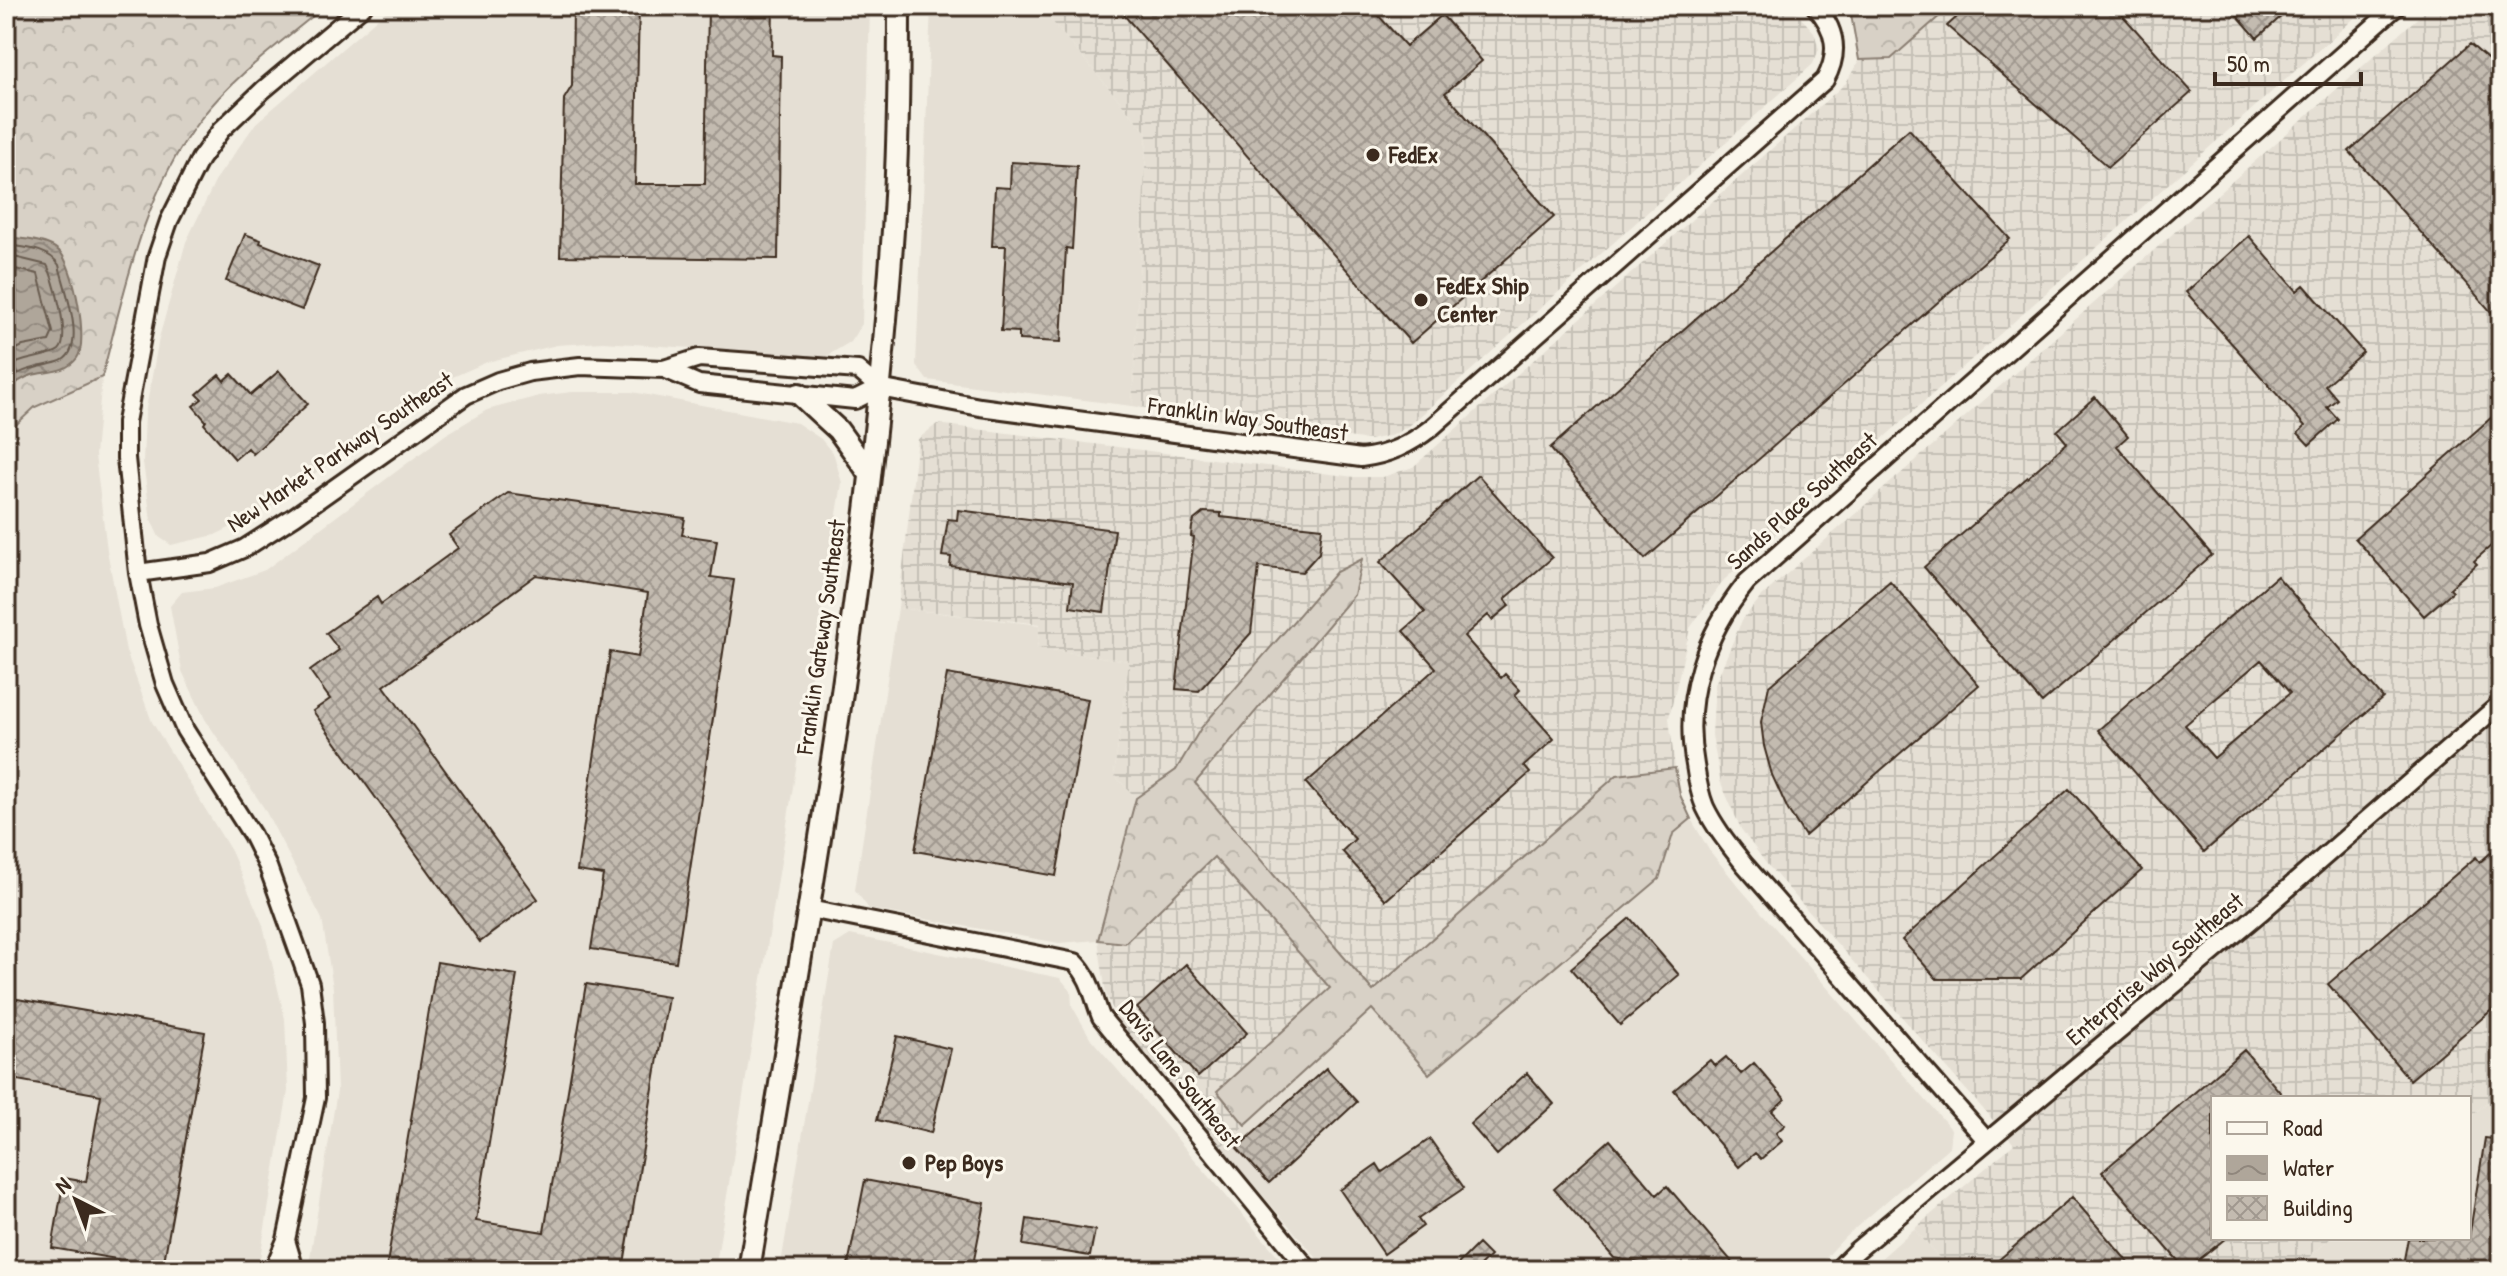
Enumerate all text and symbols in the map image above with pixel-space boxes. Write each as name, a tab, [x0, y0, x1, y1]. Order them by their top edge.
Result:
scale bar	[2215, 36, 2361, 86]
text: 50 m	[2227, 47, 2270, 79]
place label: FedEx	[1388, 138, 1439, 170]
marker: FedEx	[1364, 146, 1382, 164]
place label: FedEx Ship Center	[1436, 269, 1529, 329]
marker: FedEx Ship Center	[1412, 291, 1430, 309]
street label: New Market Parkway Southeast	[220, 363, 460, 539]
street label: Franklin Way Southeast	[1145, 388, 1351, 448]
street label: Sands Place Southeast	[1719, 424, 1884, 576]
street label: Franklin Gateway Southeast	[788, 517, 852, 757]
street label: Enterprise Way Southeast	[2059, 884, 2250, 1052]
street label: Davis Lane Southeast	[1113, 993, 1249, 1155]
legend	[2211, 1096, 2471, 1240]
text: Road	[2283, 1111, 2322, 1143]
place label: Pep Boys	[925, 1146, 1003, 1179]
text: Water	[2283, 1151, 2334, 1183]
marker: Pep Boys	[900, 1154, 918, 1172]
north arrow	[36, 1160, 116, 1240]
text: N	[48, 1170, 77, 1200]
text: Building	[2283, 1191, 2353, 1223]

